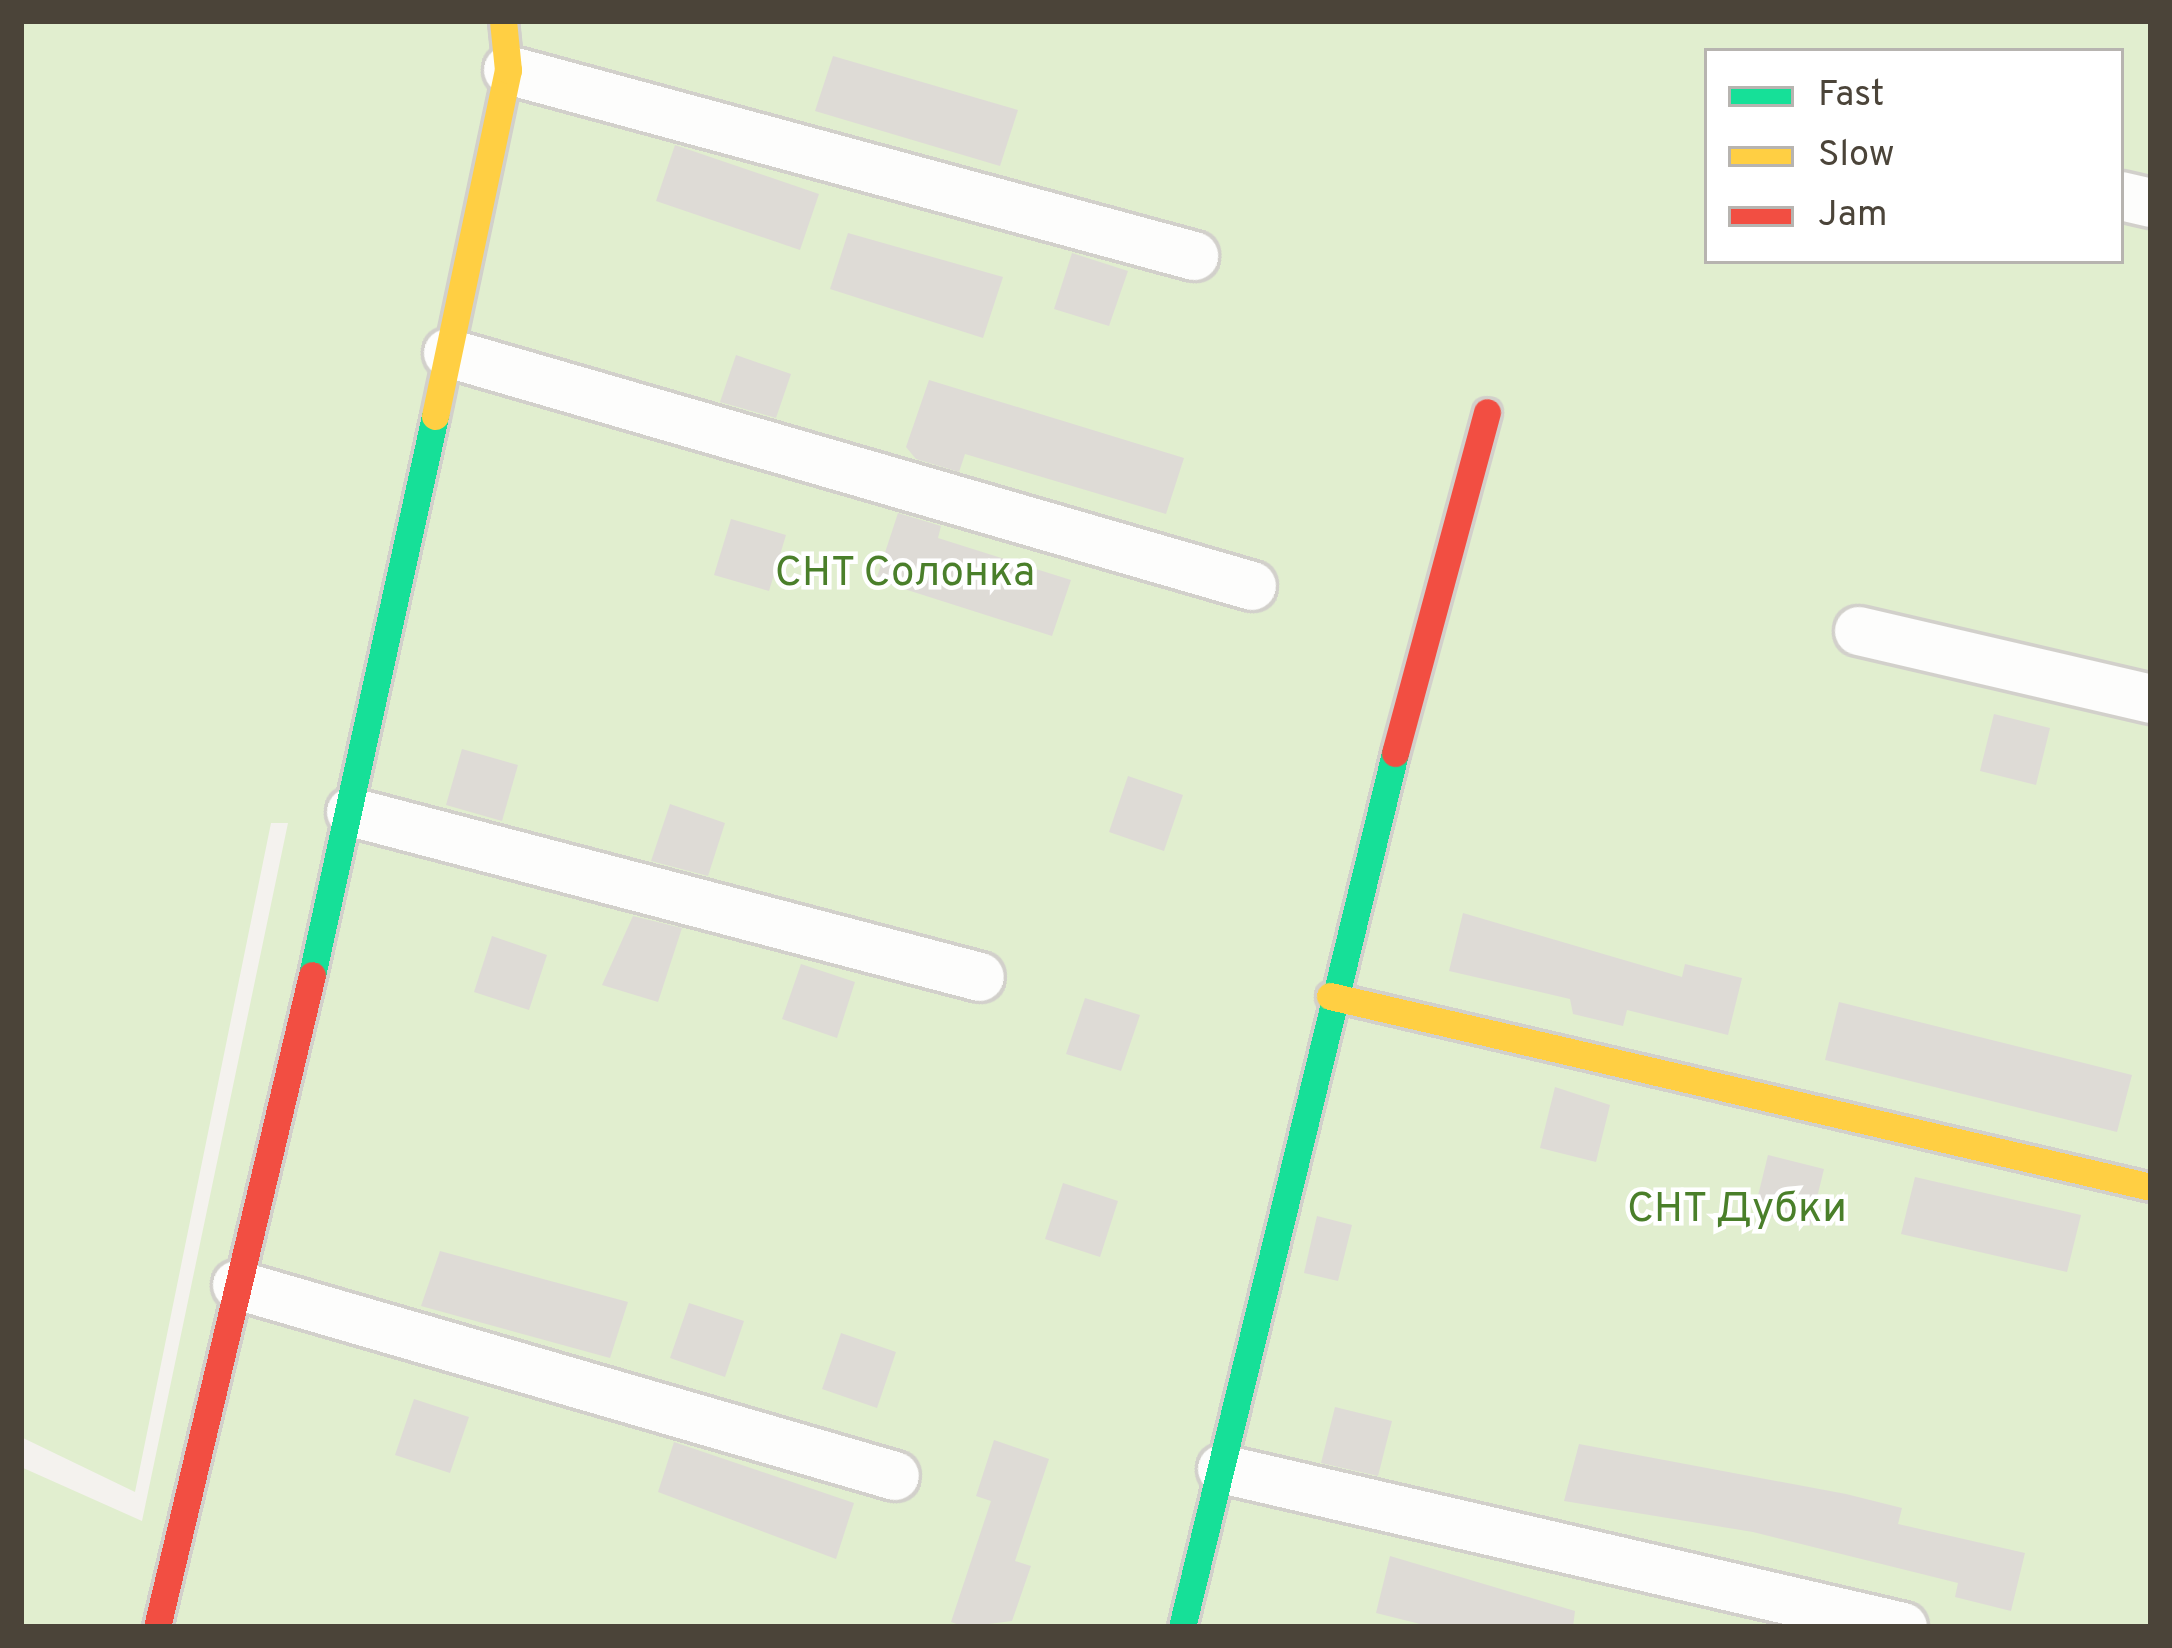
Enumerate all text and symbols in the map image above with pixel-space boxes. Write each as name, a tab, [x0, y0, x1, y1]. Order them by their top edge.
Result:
legend	[1704, 48, 2124, 264]
text: Fast	[1818, 73, 1884, 119]
text: Slow	[1818, 133, 1894, 179]
text: Jam	[1818, 193, 1888, 239]
park label: СНТ Солонка	[774, 550, 1036, 600]
park label: СНТ Дубки	[1626, 1186, 1848, 1236]

